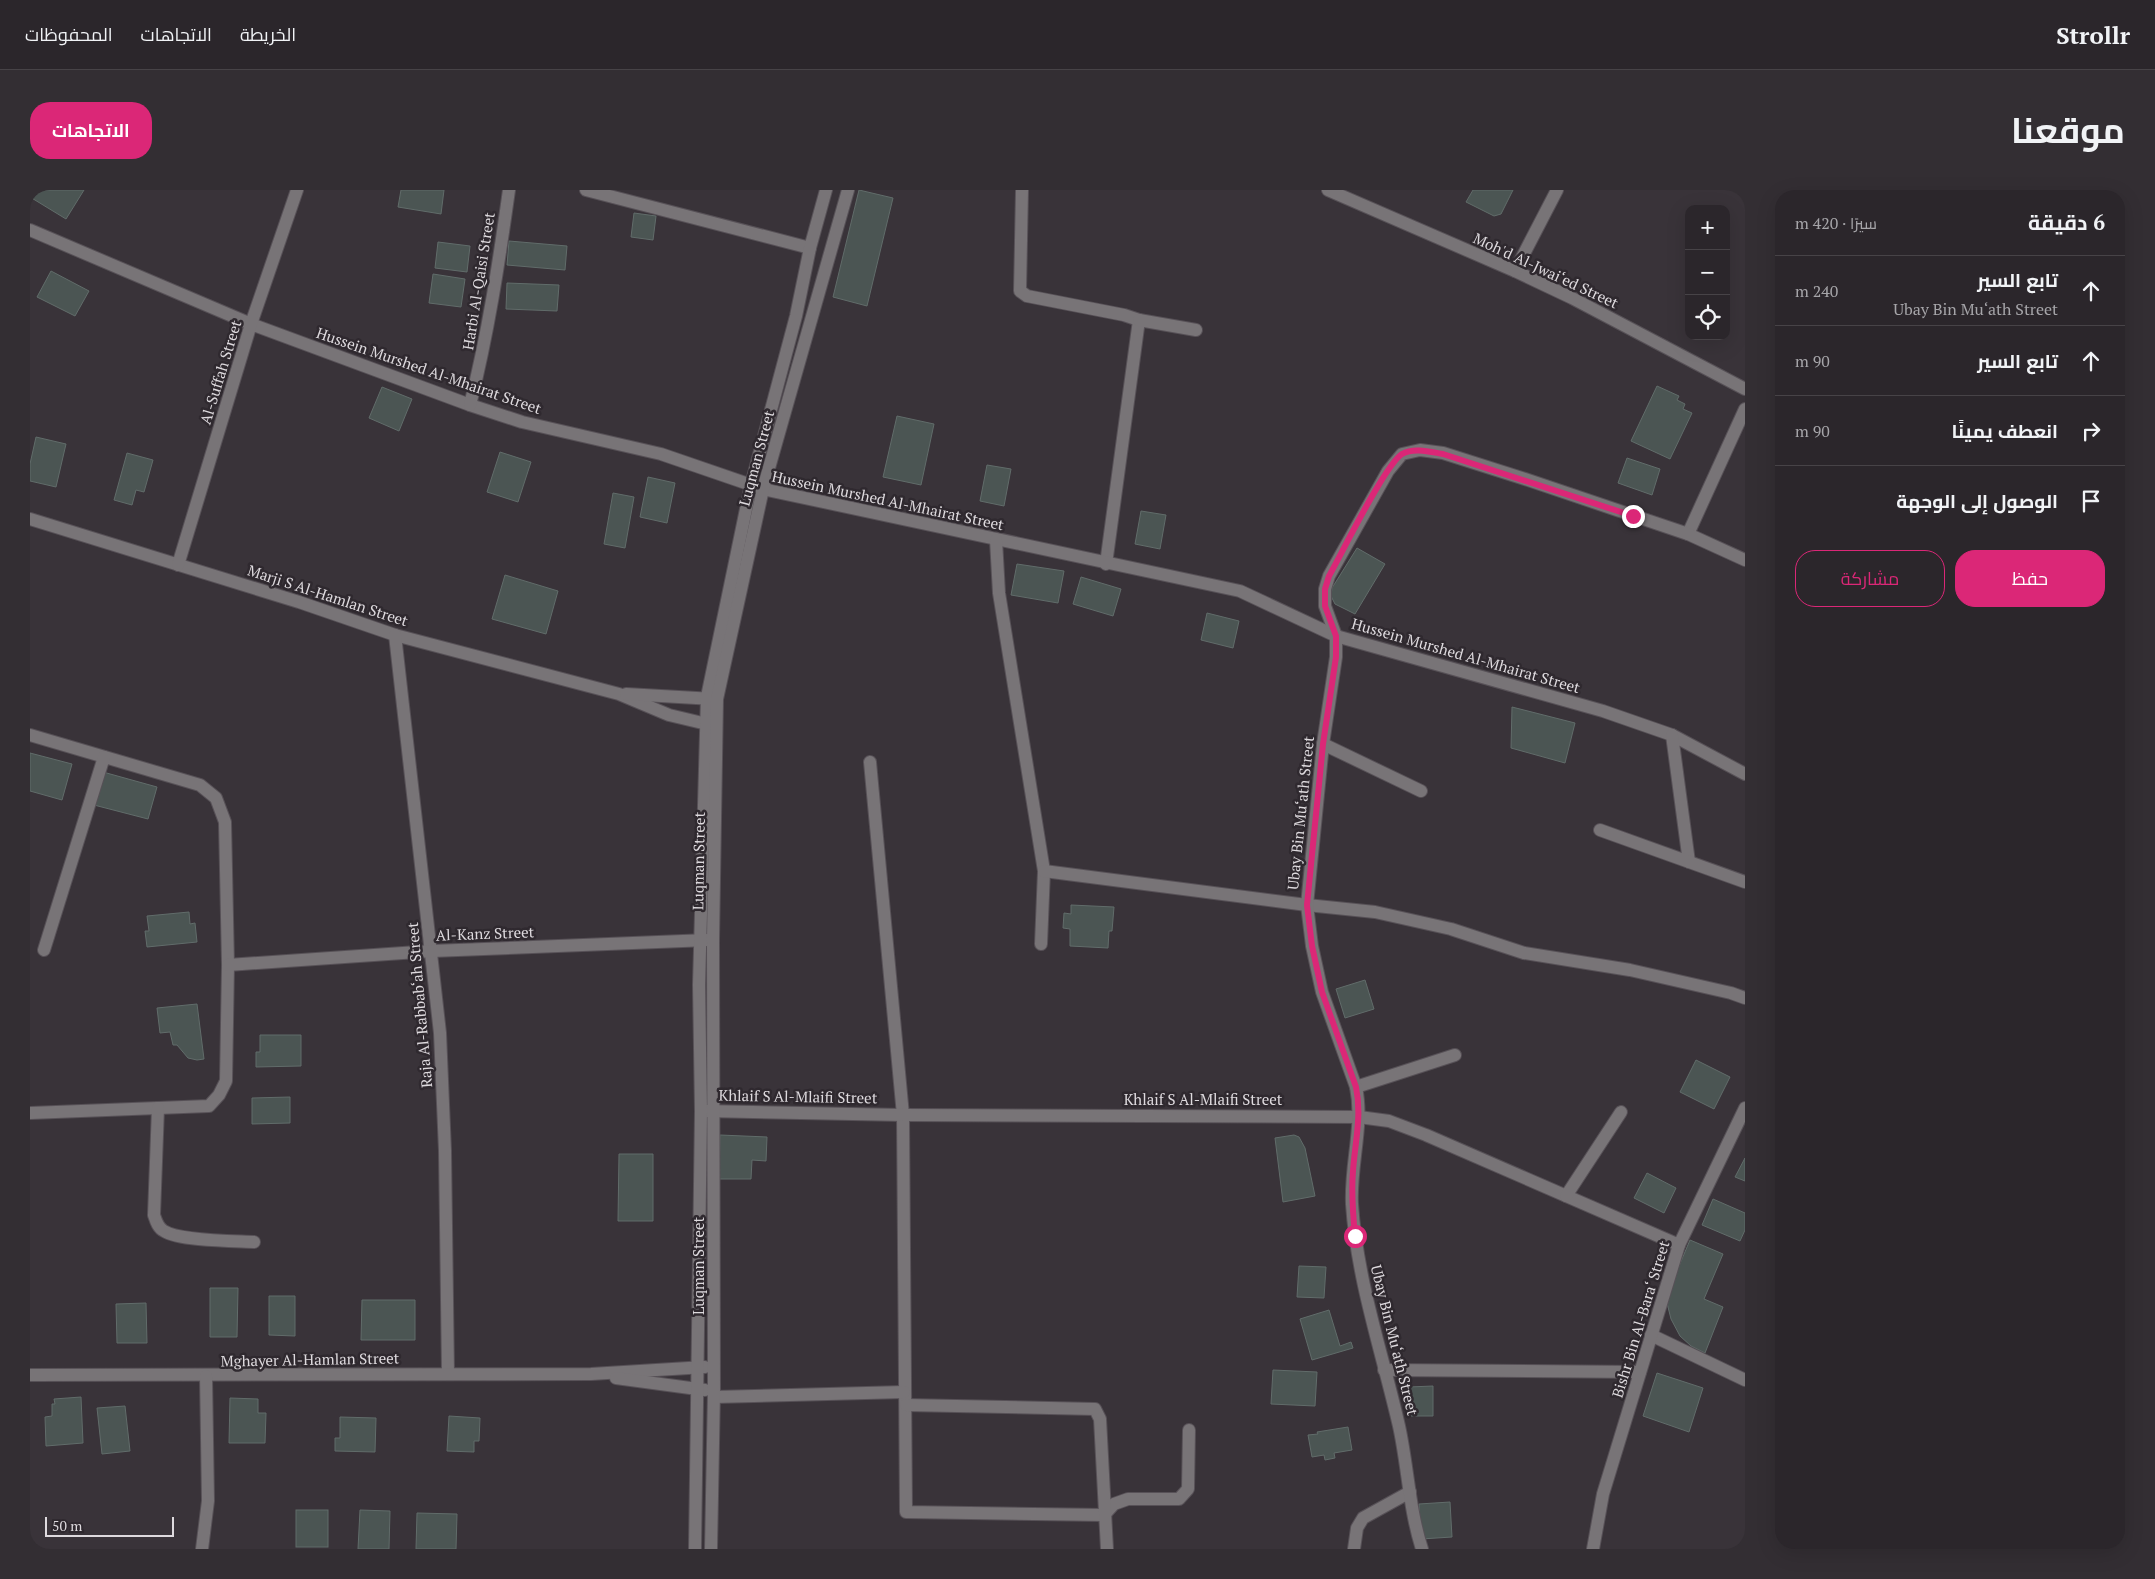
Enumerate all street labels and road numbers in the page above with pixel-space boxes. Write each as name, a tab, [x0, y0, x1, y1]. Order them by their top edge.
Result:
street label: Harbi Al-Qaisi Street	[457, 210, 499, 351]
street label: Moh'd Al-Jwai‘ed Street	[1470, 228, 1622, 313]
street label: Al-Suffah Street	[195, 317, 245, 427]
street label: Hussein Murshed Al-Mhairat Street	[314, 322, 545, 418]
street label: Luqman Street	[734, 408, 778, 508]
street label: Hussein Murshed Al-Mhairat Street	[770, 466, 1006, 534]
street label: Marji S Al-Hamlan Street	[245, 560, 411, 631]
street label: Hussein Murshed Al-Mhairat Street	[1349, 613, 1583, 697]
street label: Ubay Bin Mu‘ath Street	[1282, 735, 1318, 891]
street label: Luqman Street	[687, 811, 709, 910]
street label: Raja Al-Rabbab‘ah Street	[402, 921, 436, 1089]
street label: Al-Kanz Street	[436, 921, 535, 945]
street label: Khlaif S Al-Mlaifi Street	[718, 1085, 878, 1107]
street label: Khlaif S Al-Mlaifi Street	[1124, 1089, 1283, 1109]
street label: Luqman Street	[688, 1216, 708, 1315]
street label: Bishr Bin Al-Bara‘ Street	[1607, 1238, 1674, 1400]
street label: Ubay Bin Mu‘ath Street	[1367, 1263, 1423, 1418]
street label: Mghayer Al-Hamlan Street	[221, 1347, 400, 1371]

